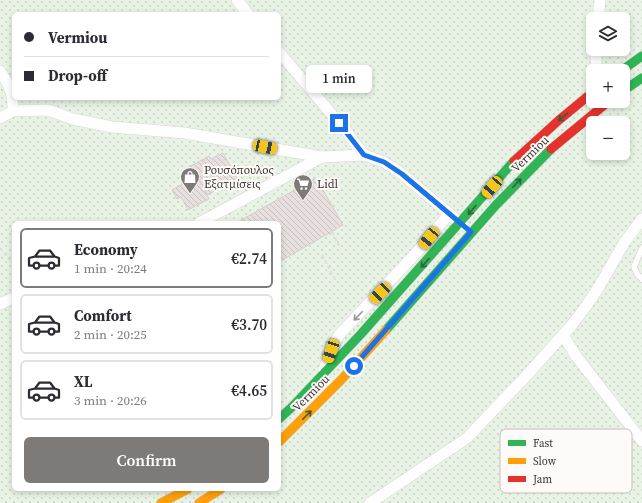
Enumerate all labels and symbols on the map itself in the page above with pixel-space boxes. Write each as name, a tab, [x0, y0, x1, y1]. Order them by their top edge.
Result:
callout: 1 min	[306, 65, 372, 93]
one-way arrow	[557, 112, 568, 121]
route end	[330, 114, 348, 132]
street label: Vermiou	[508, 132, 552, 176]
car	[252, 139, 278, 155]
place label: Ρουσόπουλος Εξατμίσεις	[204, 162, 274, 192]
shop icon: Ρουσόπουλος Εξατμίσεις	[179, 166, 201, 194]
supermarket icon: Lidl	[292, 173, 314, 201]
car	[480, 174, 504, 200]
place label: Lidl	[317, 176, 339, 192]
one-way arrow	[512, 178, 522, 188]
one-way arrow	[468, 204, 477, 215]
car	[417, 225, 441, 251]
one-way arrow	[421, 257, 430, 268]
car	[367, 280, 393, 306]
one-way arrow	[353, 311, 363, 321]
car	[321, 338, 341, 364]
route start	[345, 357, 363, 375]
street label: Vermiou	[289, 371, 333, 415]
one-way arrow	[302, 410, 312, 420]
legend	[500, 429, 632, 493]
text: Fast	[533, 436, 553, 451]
text: Slow	[533, 454, 557, 469]
text: Jam	[532, 472, 552, 487]

